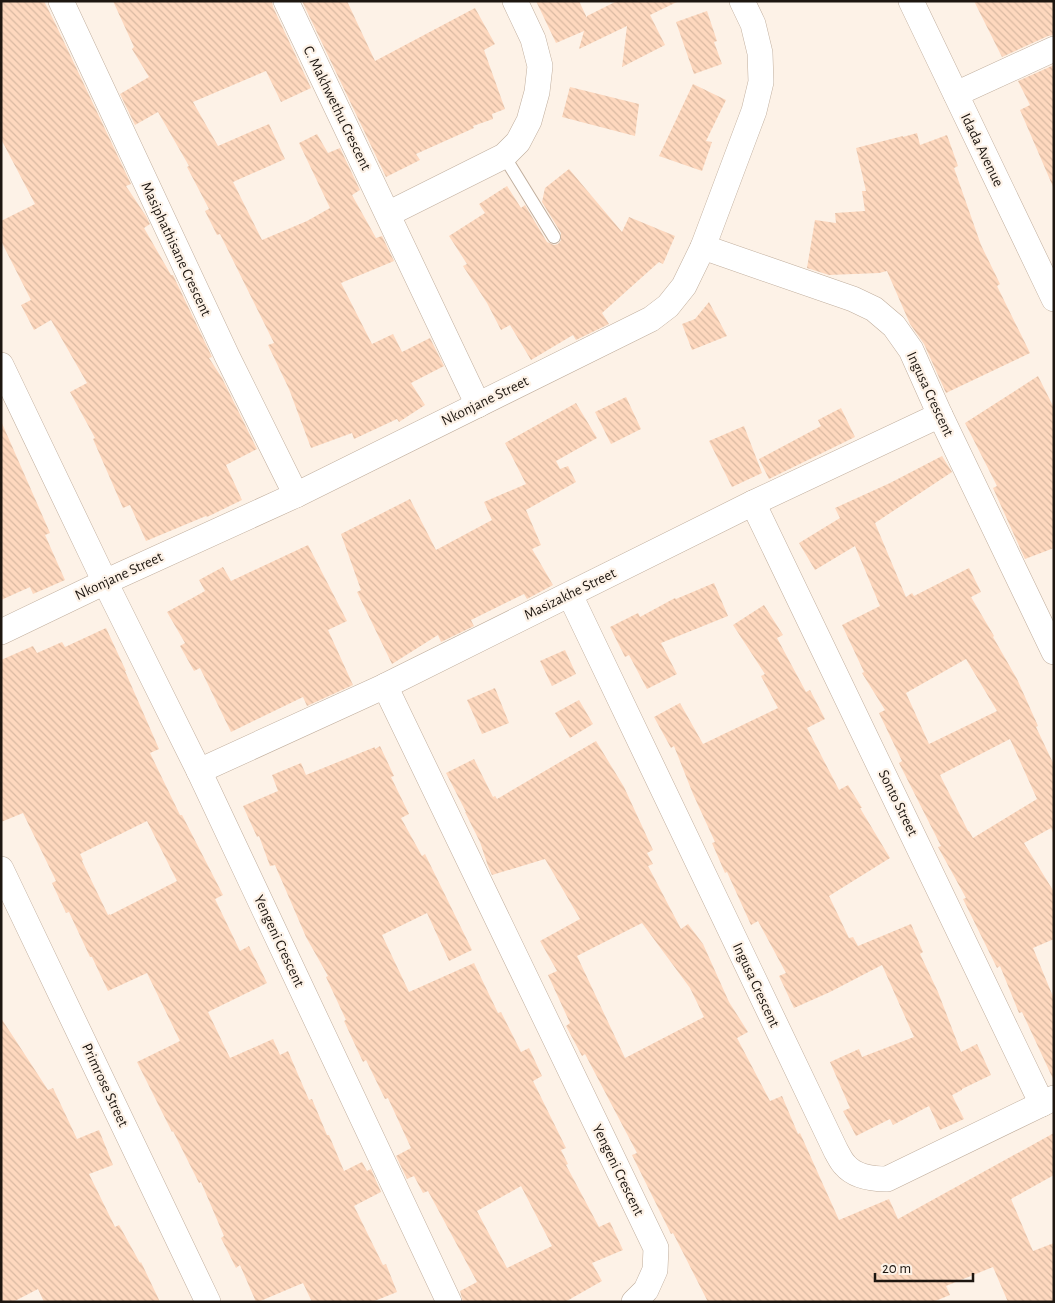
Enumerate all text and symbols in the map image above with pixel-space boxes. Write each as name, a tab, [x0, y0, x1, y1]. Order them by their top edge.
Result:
street label: C. Makhwethu Crescent	[300, 43, 374, 173]
street label: Idada Avenue	[958, 111, 1006, 189]
street label: Masiphathisane Crescent	[138, 180, 214, 318]
street label: Ingusa Crescent	[904, 349, 956, 439]
street label: Nkonjane Street	[439, 373, 531, 429]
street label: Nkonjane Street	[73, 549, 165, 603]
street label: Masizakhe Street	[522, 565, 619, 623]
street label: Sonto Street	[876, 768, 920, 839]
street label: Yengeni Crescent	[251, 893, 307, 990]
street label: Ingusa Crescent	[730, 940, 782, 1030]
street label: Primrose Street	[79, 1041, 131, 1129]
street label: Yengeni Crescent	[589, 1122, 647, 1218]
scale bar	[875, 1250, 972, 1282]
text: 20 m	[882, 1261, 911, 1276]

